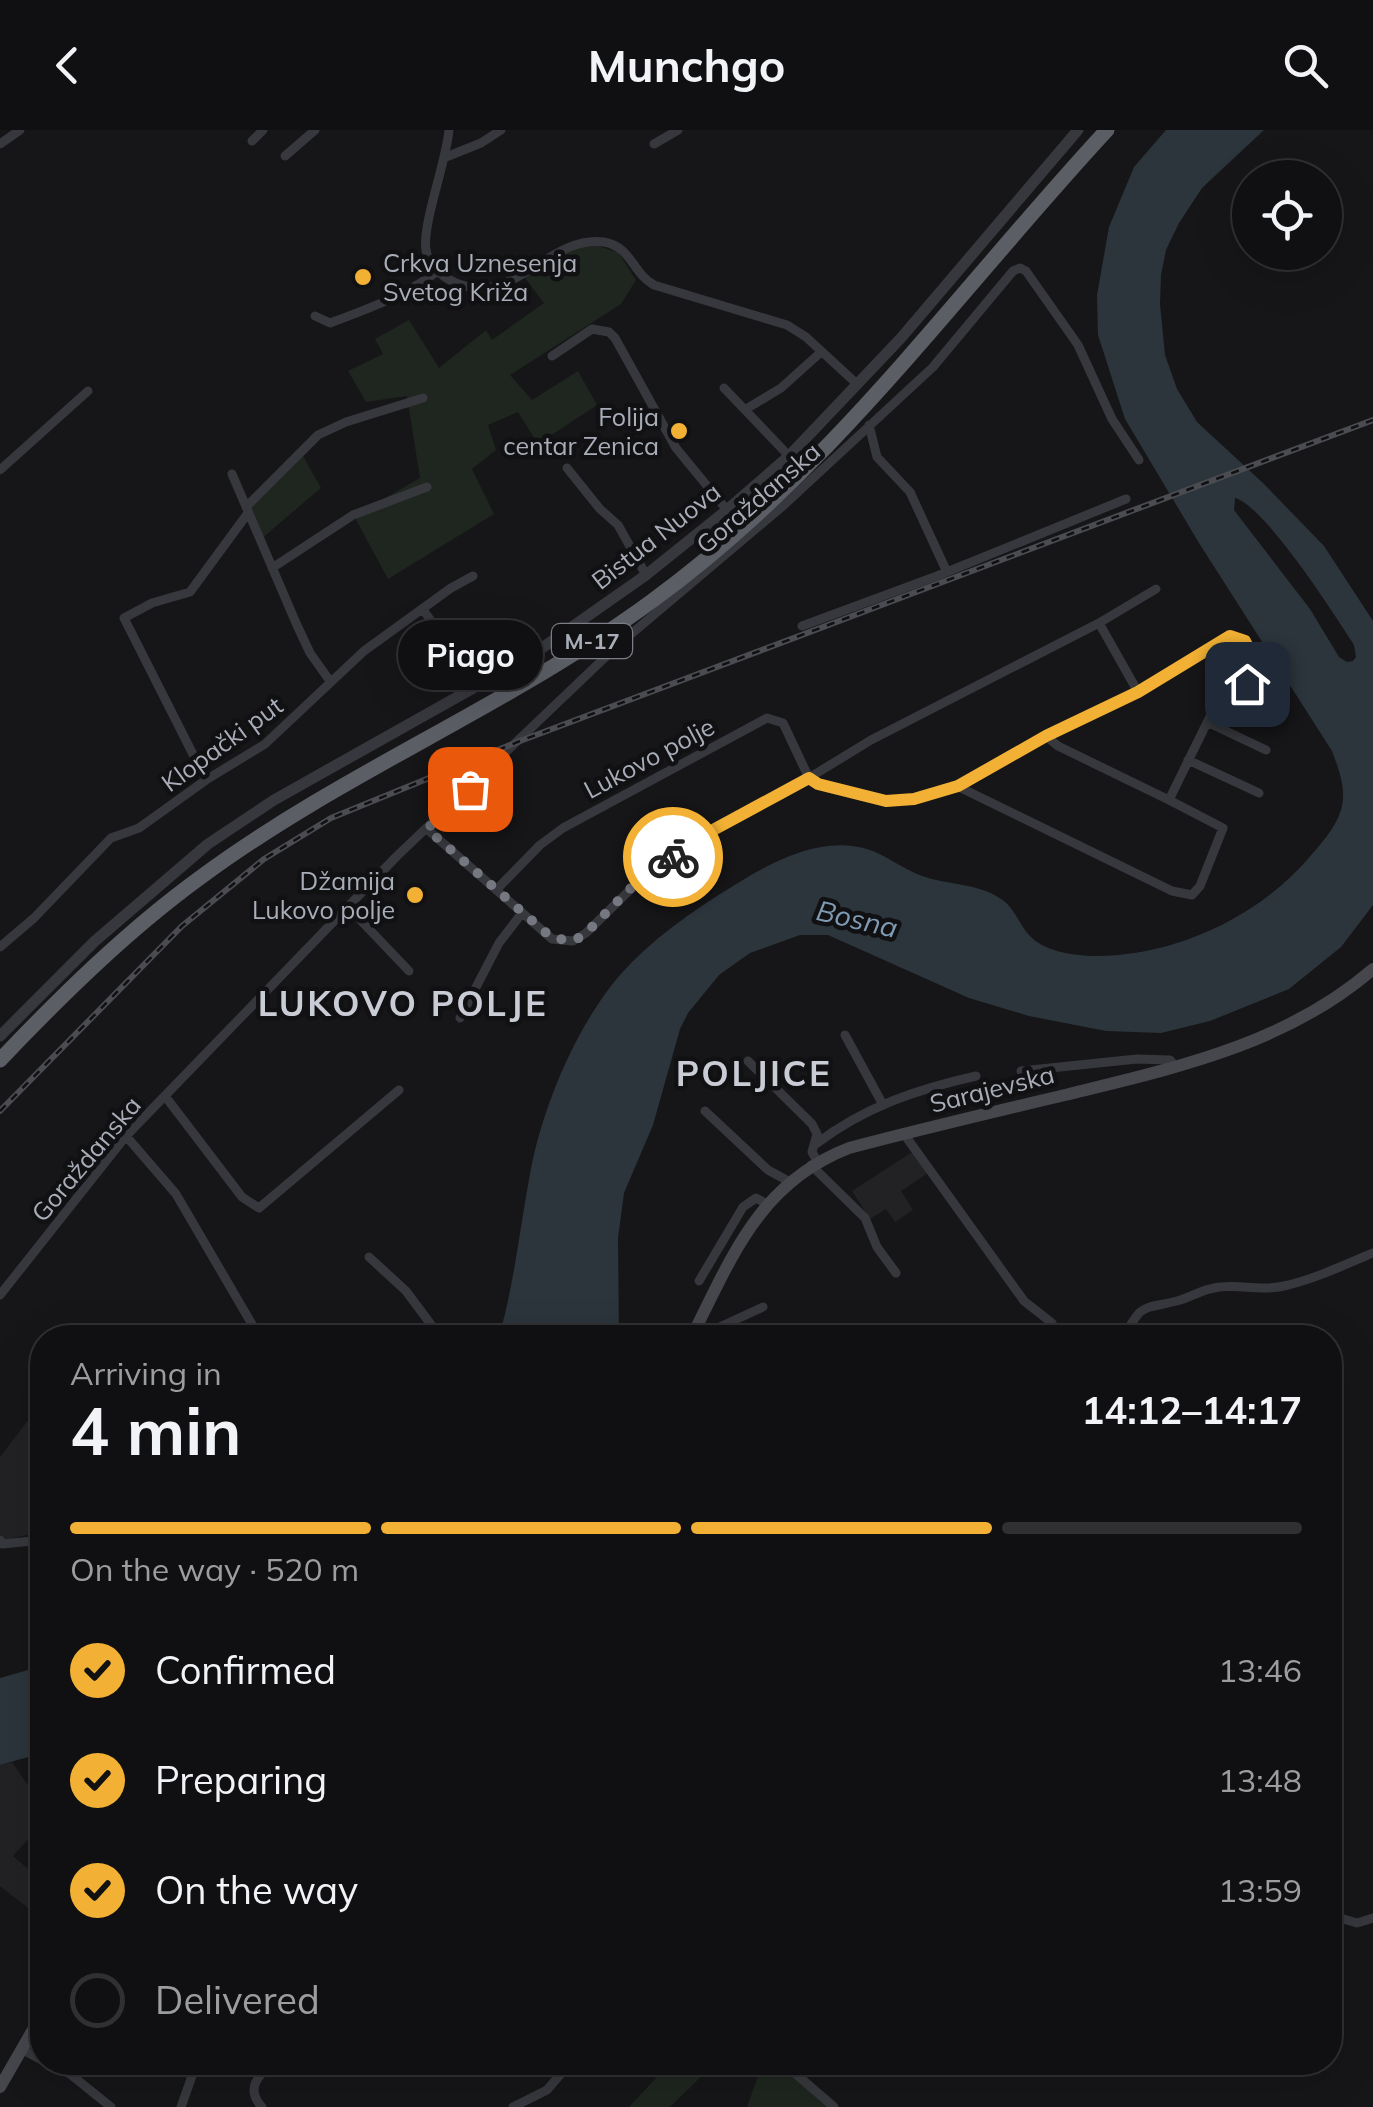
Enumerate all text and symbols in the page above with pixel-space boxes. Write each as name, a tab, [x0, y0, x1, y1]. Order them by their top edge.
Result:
text: Munchgo	[588, 37, 785, 93]
icon: back	[40, 38, 95, 93]
icon: search	[1278, 38, 1333, 93]
map controls	[1232, 160, 1342, 270]
button: locate	[1232, 160, 1342, 270]
place label: Crkva Uznesenja Svetog Križa	[383, 247, 577, 307]
marker: Crkva Uznesenja Svetog Križa	[352, 266, 374, 288]
place label: Folija centar Zenica	[503, 401, 659, 461]
marker: Folija centar Zenica	[668, 420, 690, 442]
street label: Goraždanska	[689, 435, 826, 560]
street label: Bistua Nuova	[585, 476, 726, 596]
callout: Piago	[398, 619, 542, 689]
road number: M-17	[552, 624, 632, 658]
text: Piago	[426, 635, 515, 675]
pin	[1205, 642, 1290, 727]
icon: home	[1220, 657, 1275, 712]
street label: Klopački put	[155, 689, 288, 798]
street label: Lukovo polje	[578, 710, 719, 805]
pin	[428, 747, 513, 832]
icon: bag	[443, 762, 498, 817]
courier	[623, 807, 723, 907]
icon: bike	[646, 830, 701, 885]
place label: Džamija Lukovo polje	[252, 865, 395, 925]
marker: Džamija Lukovo polje	[404, 884, 426, 906]
water label: Bosna	[813, 892, 901, 945]
district label: LUKOVO POLJE	[258, 981, 548, 1025]
district label: POLJICE	[676, 1051, 832, 1095]
street label: Sarajevska	[926, 1058, 1057, 1119]
street label: Goraždanska	[24, 1090, 147, 1228]
text: Arriving in	[70, 1353, 222, 1393]
text: 14:12–14:17	[1082, 1386, 1302, 1434]
text: 4 min	[70, 1390, 241, 1471]
text: On the way · 520 m	[70, 1549, 359, 1589]
icon: check	[70, 1643, 125, 1698]
text: Confirmed	[155, 1646, 336, 1694]
text: 13:46	[1218, 1650, 1302, 1690]
icon: check	[70, 1753, 125, 1808]
text: Preparing	[155, 1756, 327, 1804]
text: 13:48	[1218, 1760, 1302, 1800]
icon: check	[70, 1863, 125, 1918]
text: On the way	[155, 1866, 358, 1914]
text: 13:59	[1218, 1870, 1302, 1910]
text: Delivered	[155, 1976, 320, 2024]

